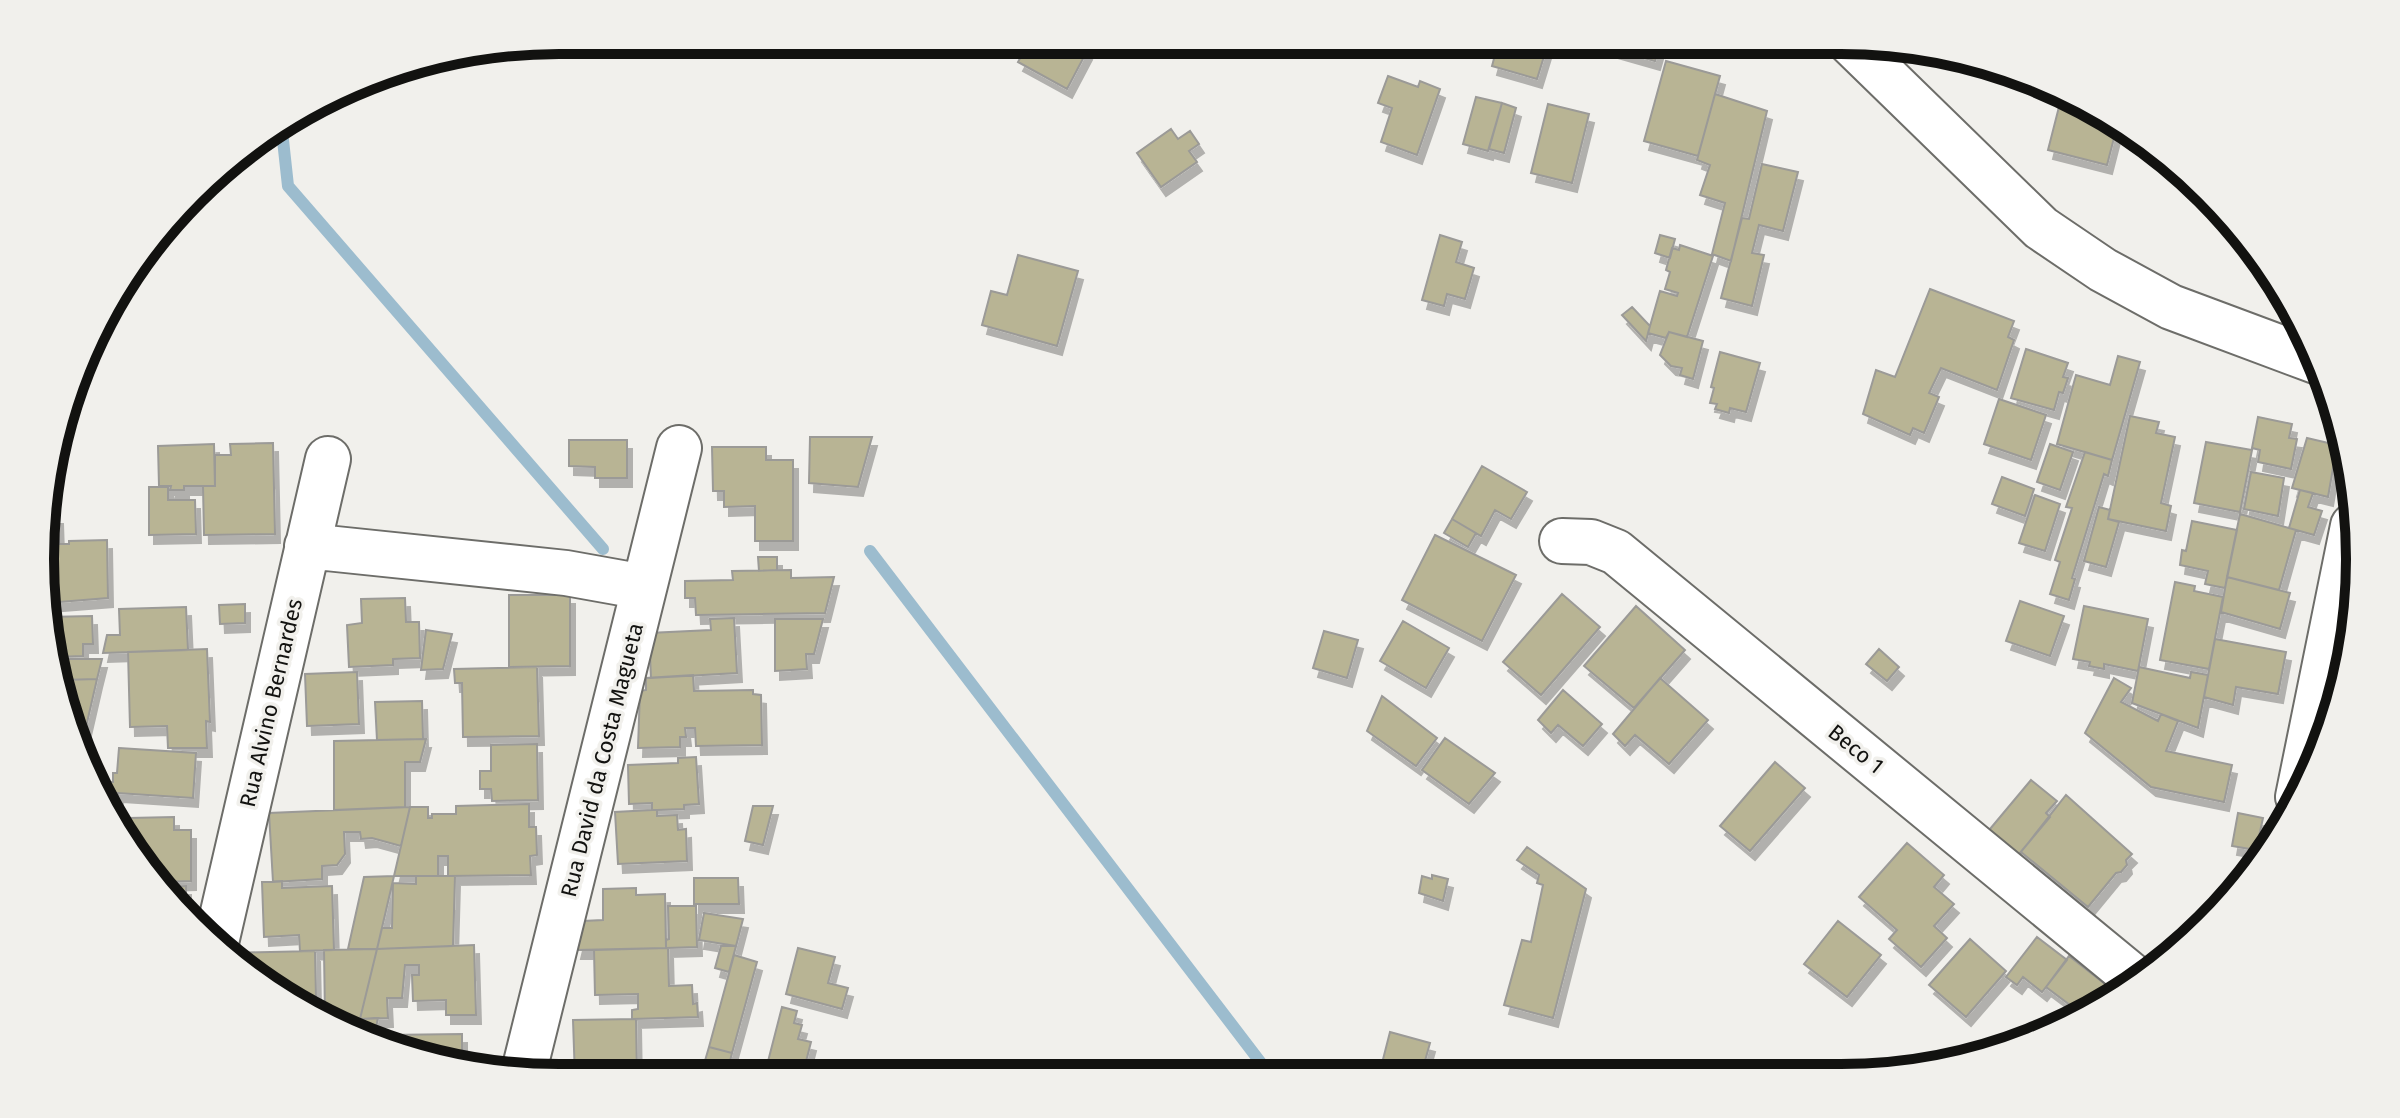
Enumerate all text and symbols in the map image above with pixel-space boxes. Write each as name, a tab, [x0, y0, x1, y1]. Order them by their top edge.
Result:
street label: Rua Alvino Bernardes	[234, 596, 308, 810]
street label: Rua David da Costa Magueta	[555, 620, 649, 900]
street label: Beco 1	[1823, 718, 1889, 780]

